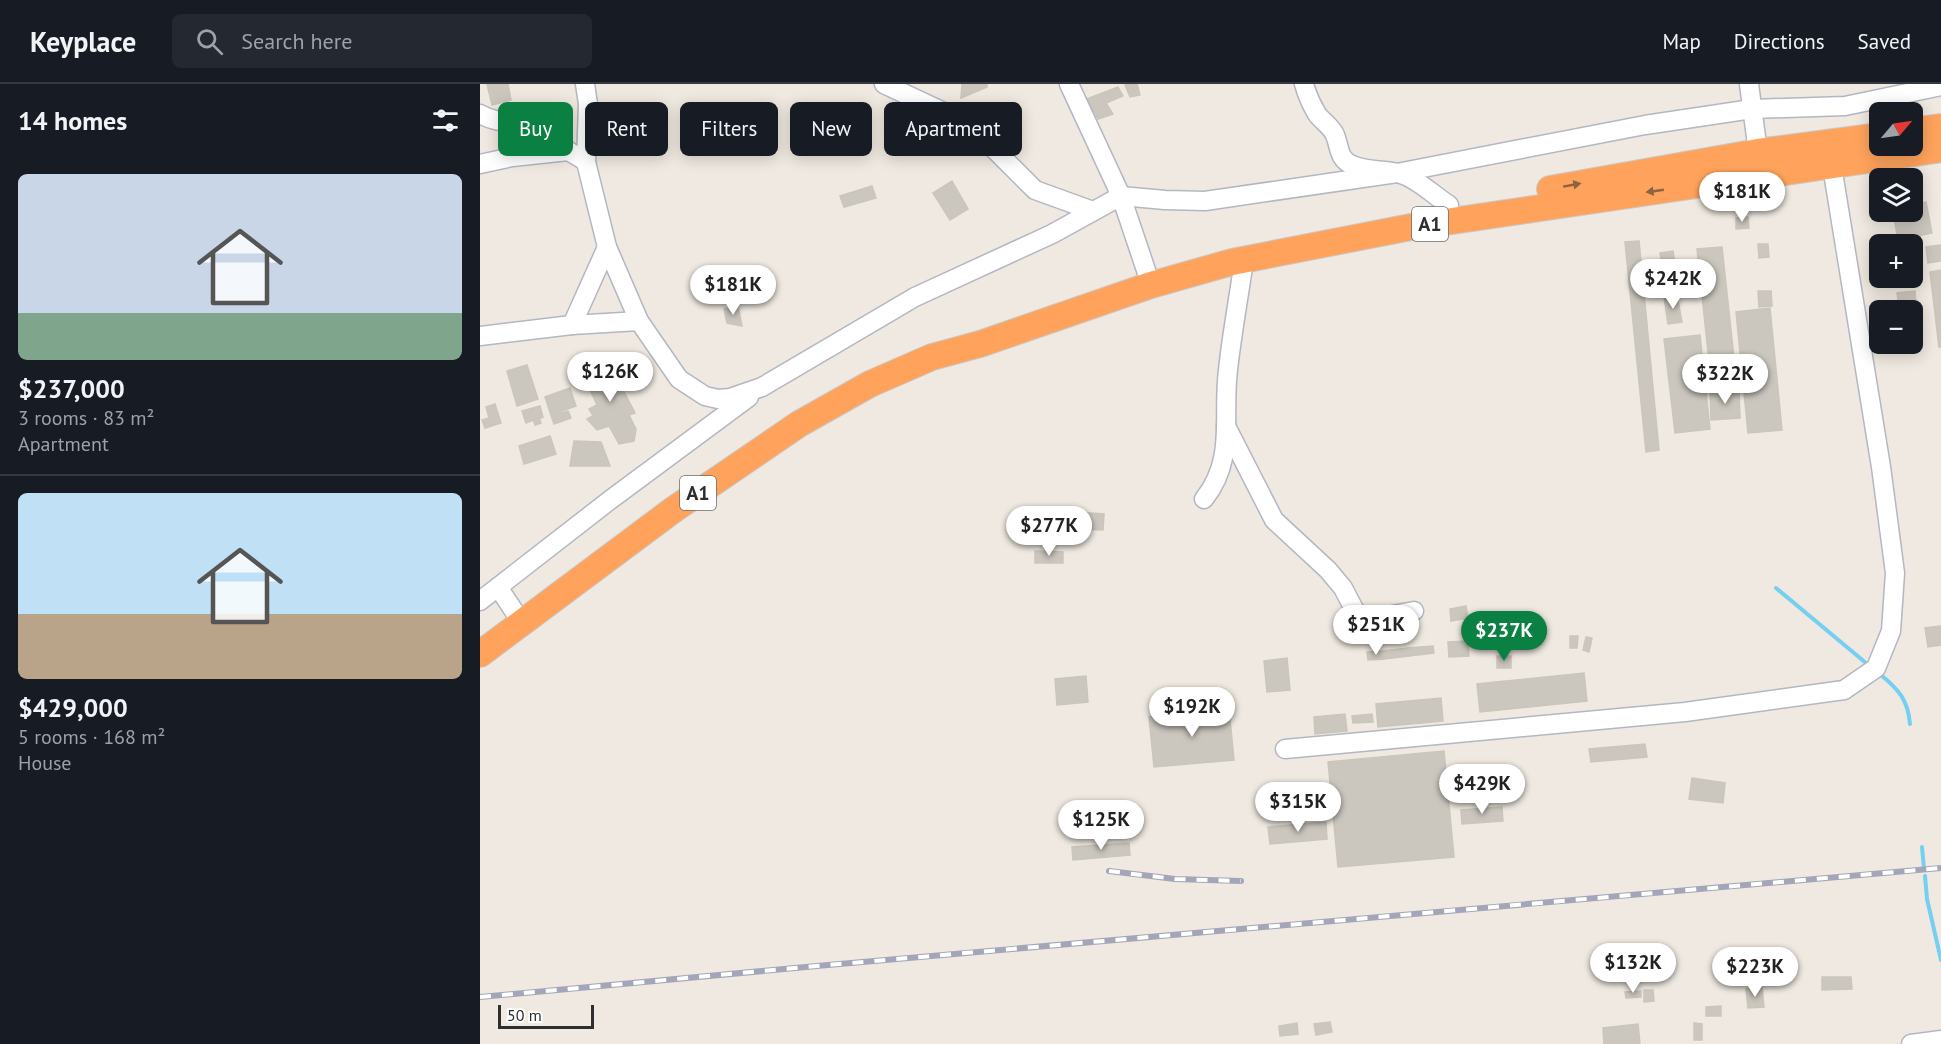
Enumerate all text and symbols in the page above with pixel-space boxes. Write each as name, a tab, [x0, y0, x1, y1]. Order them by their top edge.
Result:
search box	[172, 14, 592, 68]
text: Keyplace	[30, 23, 136, 60]
icon: search	[193, 25, 226, 58]
text: Search here	[241, 27, 352, 55]
text: Map	[1662, 28, 1701, 55]
text: Directions	[1734, 28, 1825, 55]
text: Saved	[1858, 28, 1911, 55]
chip: Buy	[498, 102, 573, 156]
chip: Rent	[585, 102, 668, 156]
chip: Filters	[680, 102, 778, 156]
chip: New	[790, 102, 872, 156]
chip: Apartment	[884, 102, 1022, 156]
north arrow	[1869, 102, 1923, 156]
map controls	[1869, 102, 1923, 354]
text: 14 homes	[18, 104, 127, 137]
icon: filters	[429, 104, 462, 137]
button: layers	[1869, 168, 1923, 222]
pin: $181K	[1700, 172, 1784, 223]
text: $181K	[1713, 178, 1771, 204]
one-way arrow	[1563, 180, 1582, 189]
one-way arrow	[1645, 186, 1664, 195]
road number: A1	[1412, 207, 1448, 241]
icon: home	[186, 213, 294, 321]
button: +	[1869, 234, 1923, 288]
pin: $242K	[1631, 259, 1715, 310]
pin: $181K	[691, 265, 775, 316]
text: $242K	[1644, 265, 1702, 291]
text: $181K	[704, 271, 762, 297]
button: −	[1869, 300, 1923, 354]
pin: $126K	[568, 352, 652, 403]
pin: $322K	[1683, 354, 1767, 405]
text: $126K	[581, 358, 639, 384]
text: $322K	[1696, 360, 1754, 386]
text: $237,000	[18, 372, 125, 405]
text: 3 rooms · 83 m²	[18, 405, 154, 431]
text: Apartment	[18, 431, 109, 457]
road number: A1	[680, 476, 716, 510]
pin: $277K	[1007, 506, 1091, 557]
text: $277K	[1020, 512, 1078, 538]
icon: home	[186, 532, 294, 640]
pin: $251K	[1334, 605, 1418, 656]
text: $251K	[1347, 611, 1405, 637]
pin: $237K	[1462, 611, 1546, 662]
text: $237K	[1475, 617, 1533, 643]
pin: $192K	[1150, 687, 1234, 738]
text: $429,000	[18, 691, 128, 724]
text: $192K	[1163, 693, 1221, 719]
text: 5 rooms · 168 m²	[18, 724, 165, 750]
text: House	[18, 750, 72, 776]
pin: $429K	[1440, 764, 1524, 815]
text: $429K	[1453, 770, 1511, 796]
pin: $315K	[1256, 782, 1340, 833]
text: $315K	[1269, 788, 1327, 814]
pin: $125K	[1059, 800, 1143, 851]
text: $125K	[1072, 806, 1130, 832]
pin: $132K	[1591, 943, 1675, 994]
pin: $223K	[1713, 947, 1797, 998]
text: $132K	[1604, 949, 1662, 975]
text: $223K	[1726, 953, 1784, 979]
scale bar	[498, 1002, 594, 1030]
text: 50 m	[507, 1005, 542, 1025]

